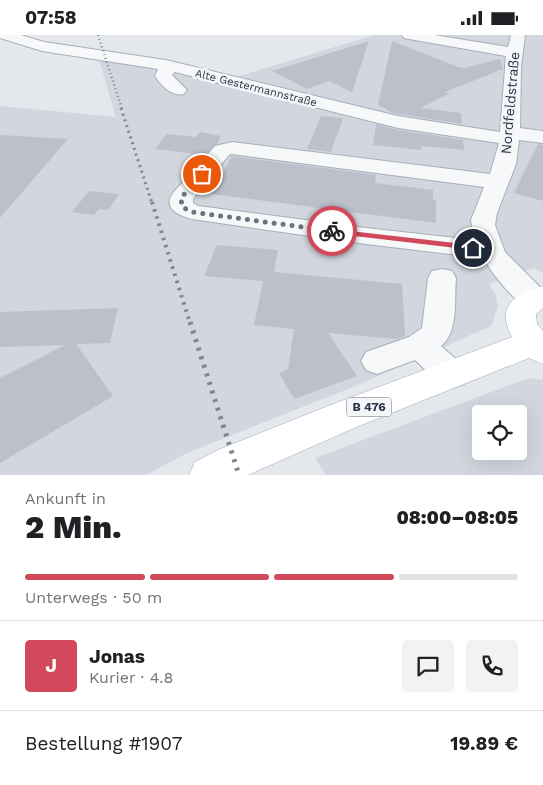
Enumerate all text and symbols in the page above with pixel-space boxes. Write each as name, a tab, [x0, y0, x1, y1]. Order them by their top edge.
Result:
text: 07:58	[25, 6, 77, 29]
street label: Nordfeldstraße	[498, 51, 522, 155]
street label: Alte Gestermannstraße	[194, 67, 318, 109]
pin	[181, 153, 223, 195]
icon: bag	[188, 160, 216, 188]
courier	[307, 206, 357, 256]
icon: bike	[318, 217, 346, 245]
pin	[452, 227, 494, 269]
icon: home	[459, 234, 487, 262]
road number: B 476	[346, 397, 392, 417]
map controls	[472, 405, 527, 460]
button: locate	[472, 405, 527, 460]
text: Ankunft in	[25, 489, 106, 508]
text: 08:00–08:05	[396, 506, 518, 529]
text: 2 Min.	[25, 508, 122, 546]
text: Unterwegs · 50 m	[25, 588, 162, 607]
button: chat	[402, 640, 454, 692]
button: phone	[466, 640, 518, 692]
text: Jonas	[89, 645, 145, 668]
text: J	[45, 654, 57, 677]
text: Kurier · 4.8	[89, 668, 173, 687]
text: Bestellung #1907	[25, 732, 182, 755]
text: 19.89 €	[450, 732, 518, 755]

